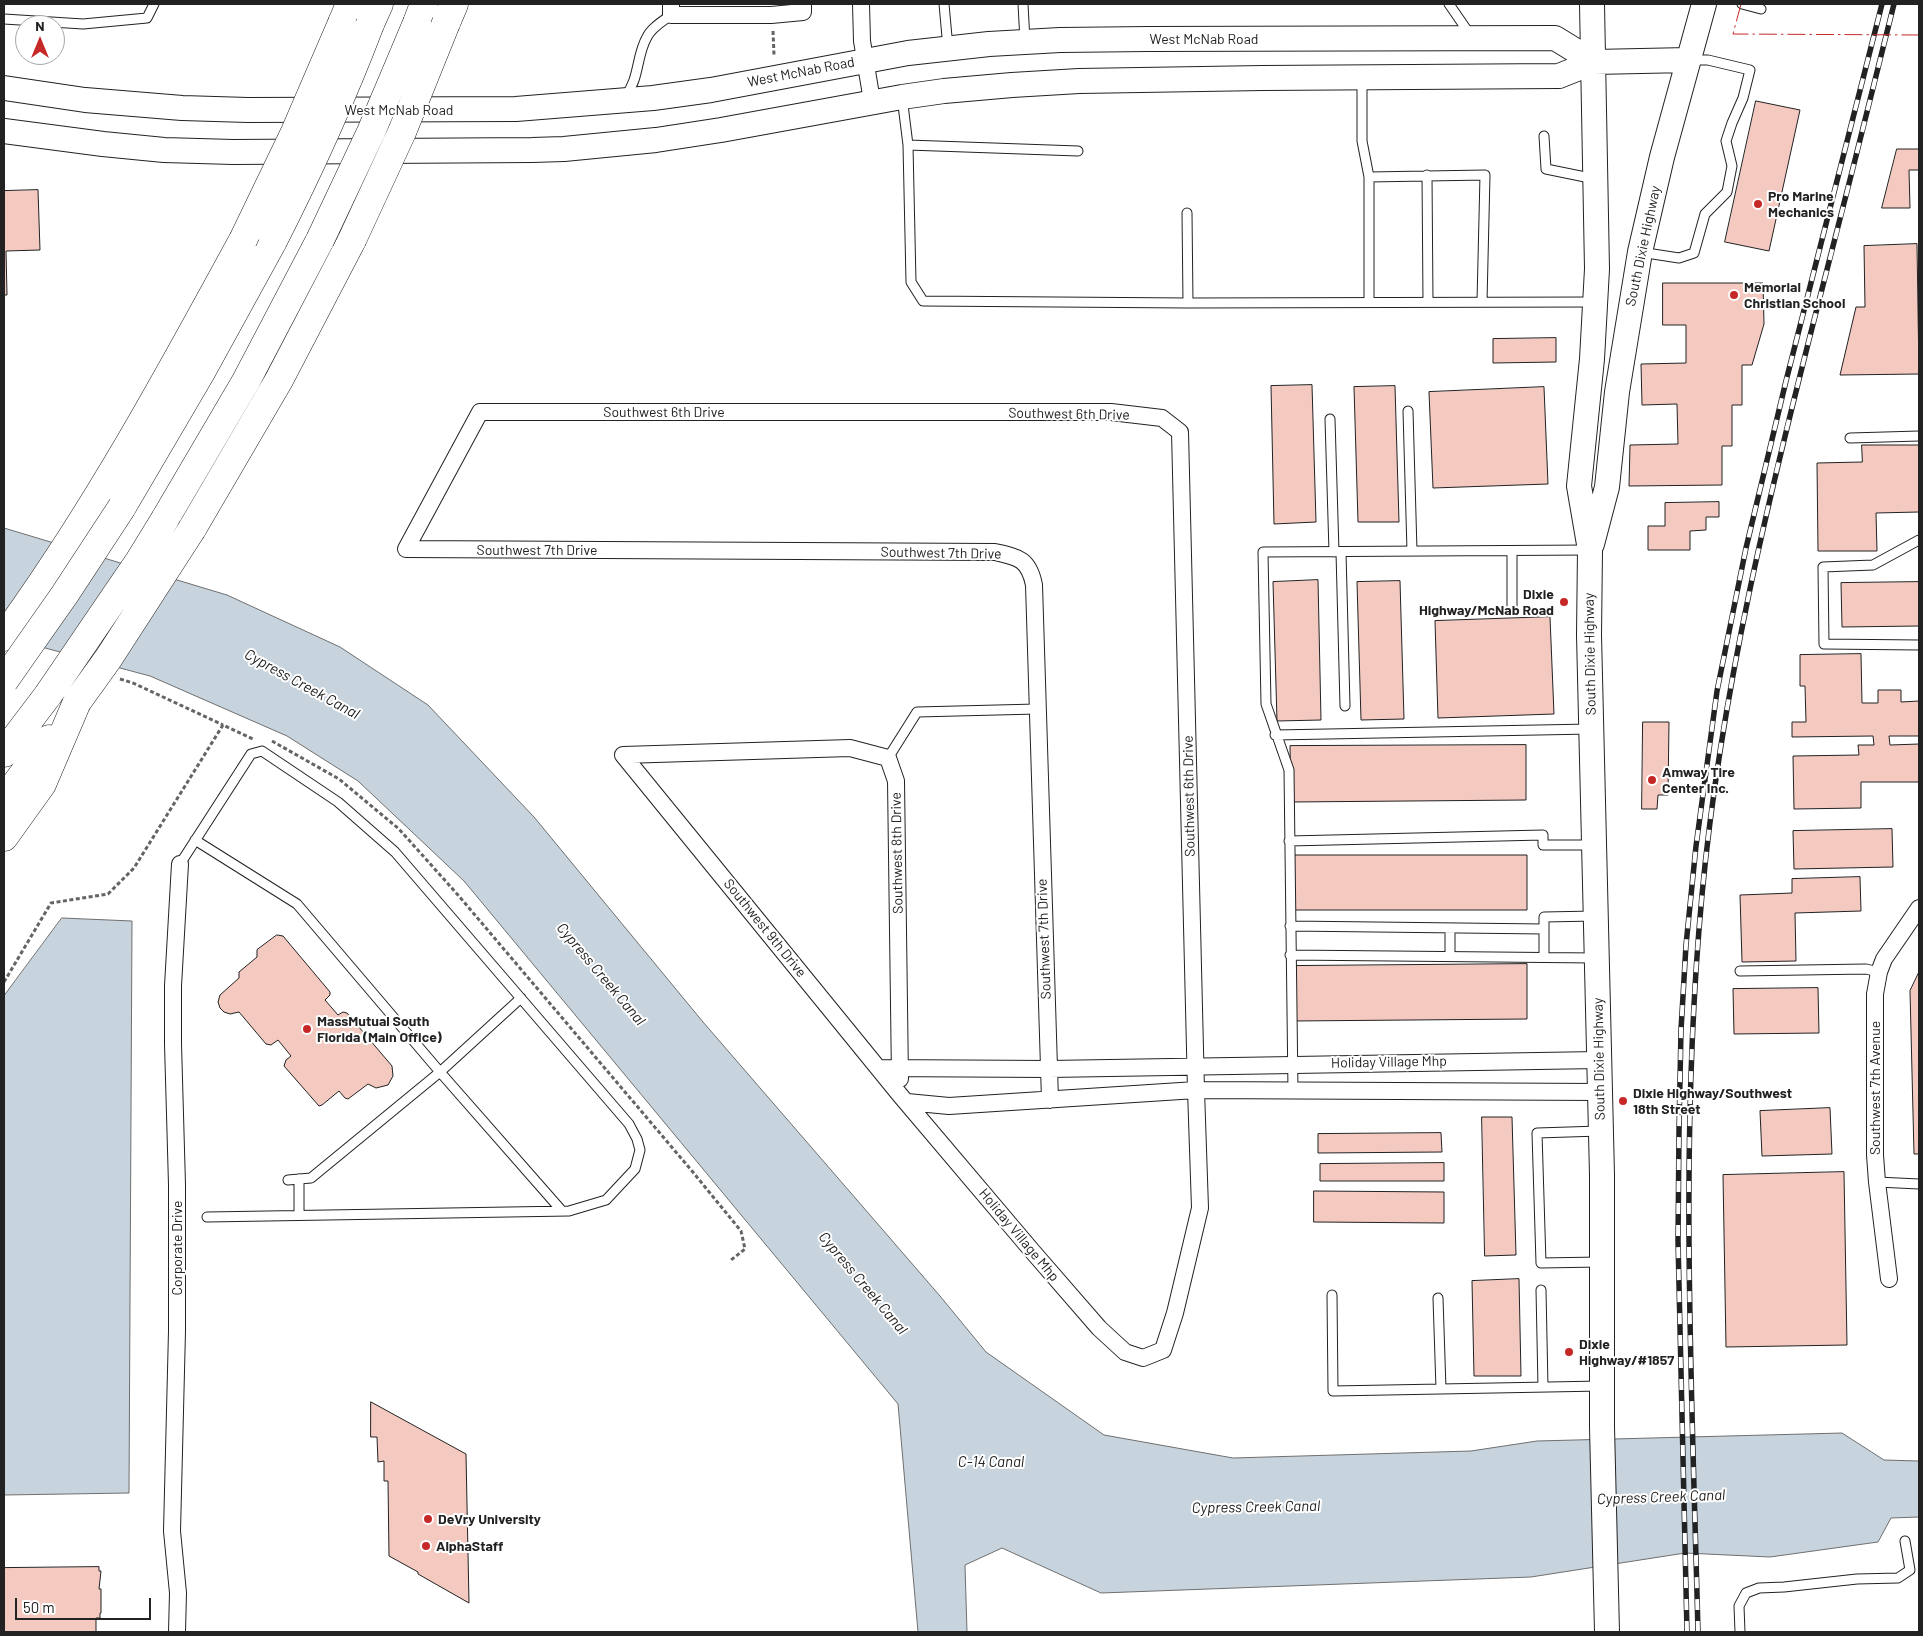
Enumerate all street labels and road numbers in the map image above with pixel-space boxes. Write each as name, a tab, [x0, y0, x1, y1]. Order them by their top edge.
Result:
street label: West McNab Road	[1150, 31, 1258, 47]
street label: West McNab Road	[746, 53, 856, 91]
street label: West McNab Road	[345, 102, 453, 118]
street label: South Dixie Highway	[1622, 184, 1664, 308]
street label: Southwest 6th Drive	[603, 404, 725, 420]
street label: Southwest 6th Drive	[1008, 405, 1130, 423]
street label: Southwest 7th Drive	[477, 542, 597, 558]
street label: Southwest 7th Drive	[880, 544, 1002, 562]
street label: South Dixie Highway	[1581, 593, 1599, 715]
street label: Southwest 6th Drive	[1180, 735, 1198, 857]
street label: Southwest 8th Drive	[888, 792, 906, 914]
street label: Southwest 9th Drive	[720, 875, 810, 981]
street label: Southwest 7th Drive	[1033, 878, 1055, 1000]
street label: South Dixie Highway	[1590, 998, 1608, 1120]
street label: Southwest 7th Avenue	[1867, 1021, 1883, 1155]
street label: Holiday Village Mhp	[1331, 1053, 1447, 1071]
street label: Holiday Village Mhp	[975, 1185, 1063, 1285]
street label: Corporate Drive	[169, 1201, 185, 1295]

